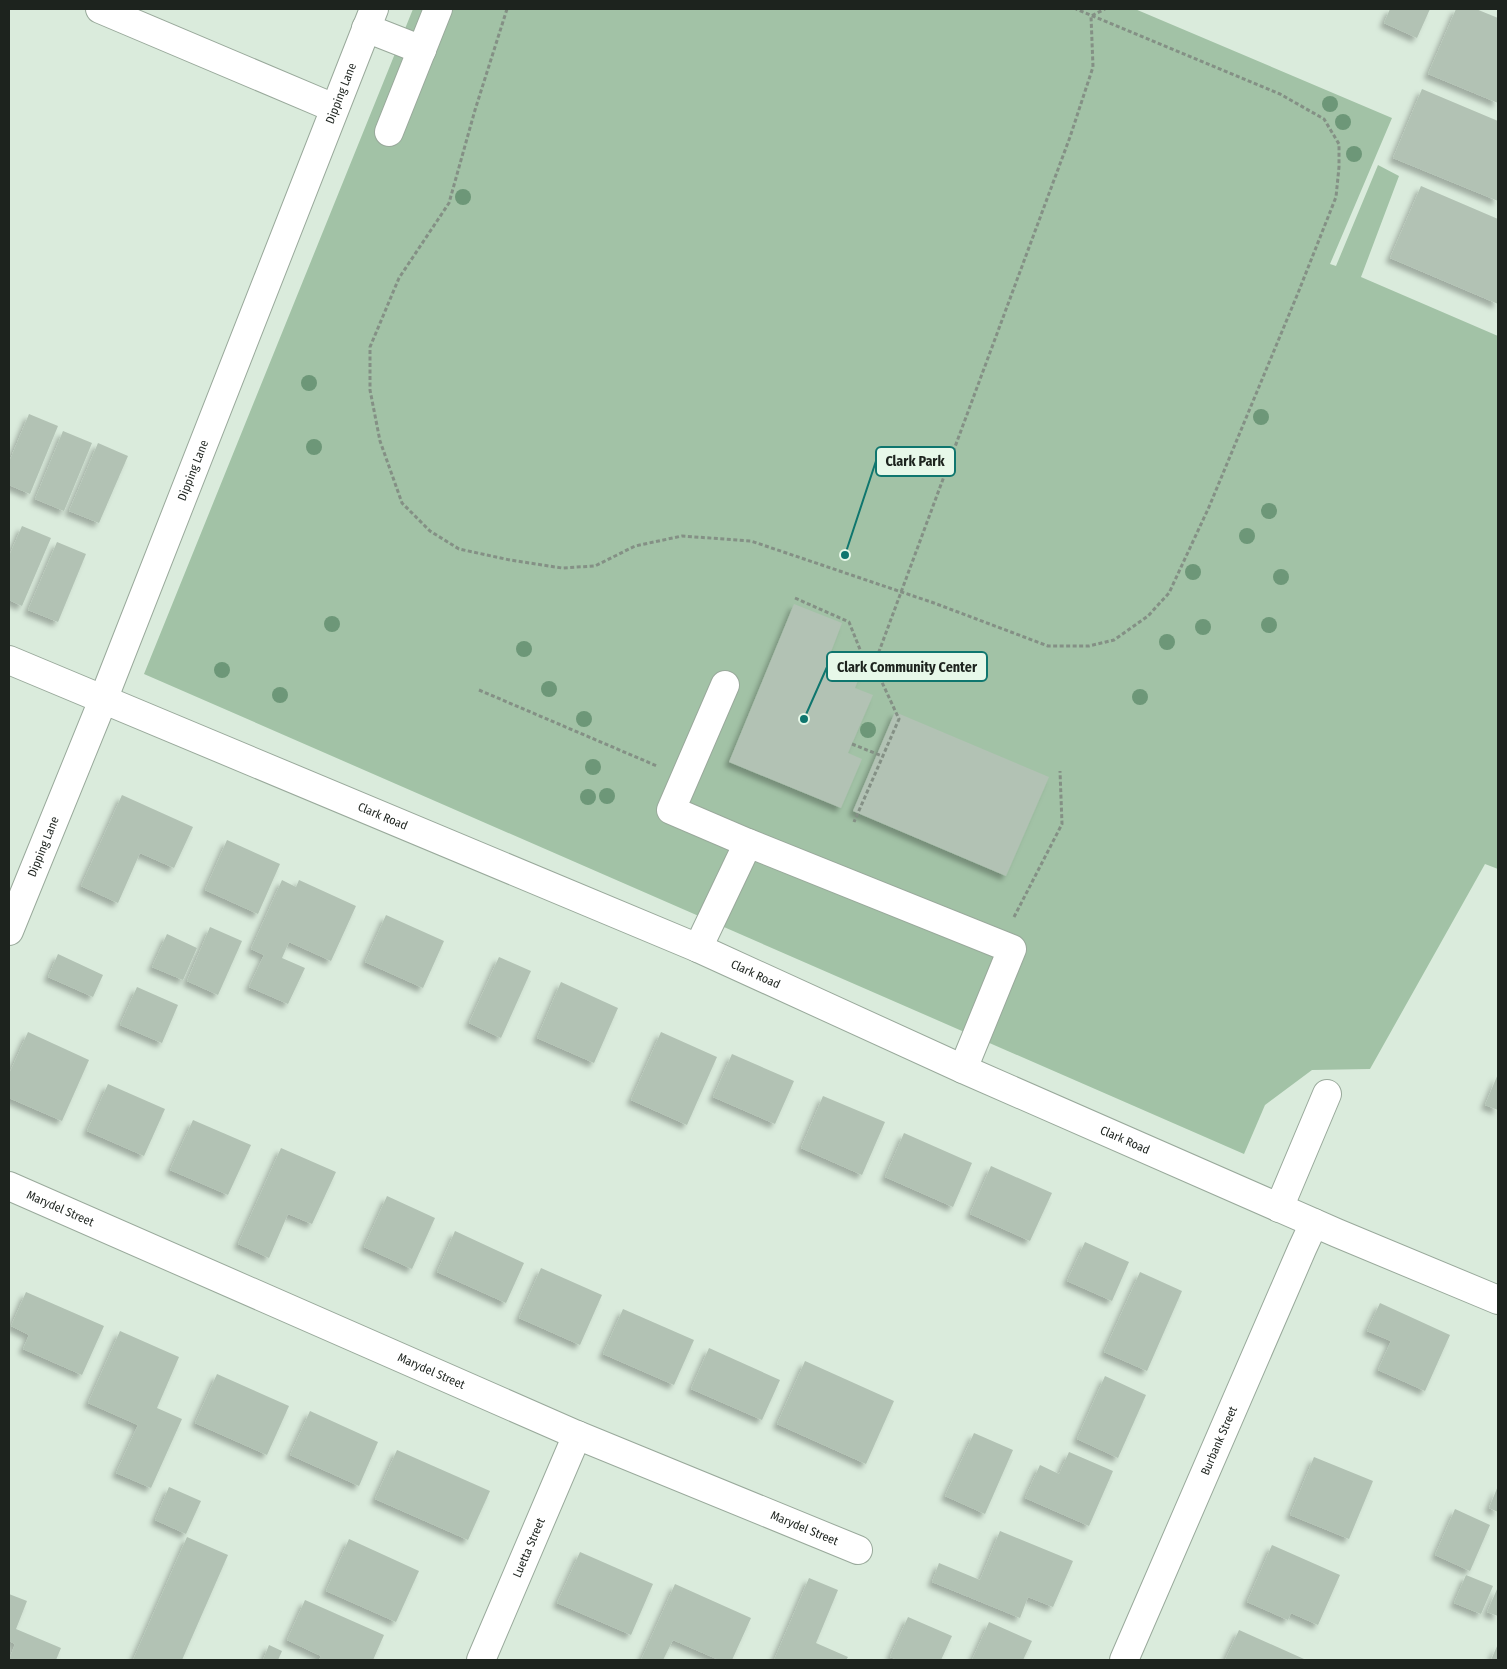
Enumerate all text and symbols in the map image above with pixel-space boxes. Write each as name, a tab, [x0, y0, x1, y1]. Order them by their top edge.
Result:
street label: Dipping Lane	[323, 61, 359, 126]
street label: Dipping Lane	[175, 438, 211, 503]
callout: Clark Park	[876, 447, 955, 476]
text: Clark Park	[885, 453, 945, 470]
callout: Clark Community Center	[827, 652, 987, 681]
text: Clark Community Center	[837, 659, 978, 676]
street label: Clark Road	[356, 800, 410, 833]
street label: Dipping Lane	[25, 814, 62, 879]
street label: Clark Road	[729, 957, 782, 992]
street label: Clark Road	[1098, 1123, 1152, 1157]
street label: Marydel Street	[25, 1188, 96, 1229]
street label: Marydel Street	[395, 1350, 467, 1392]
street label: Burbank Street	[1198, 1404, 1240, 1477]
street label: Marydel Street	[769, 1508, 840, 1548]
street label: Luetta Street	[510, 1516, 548, 1580]

